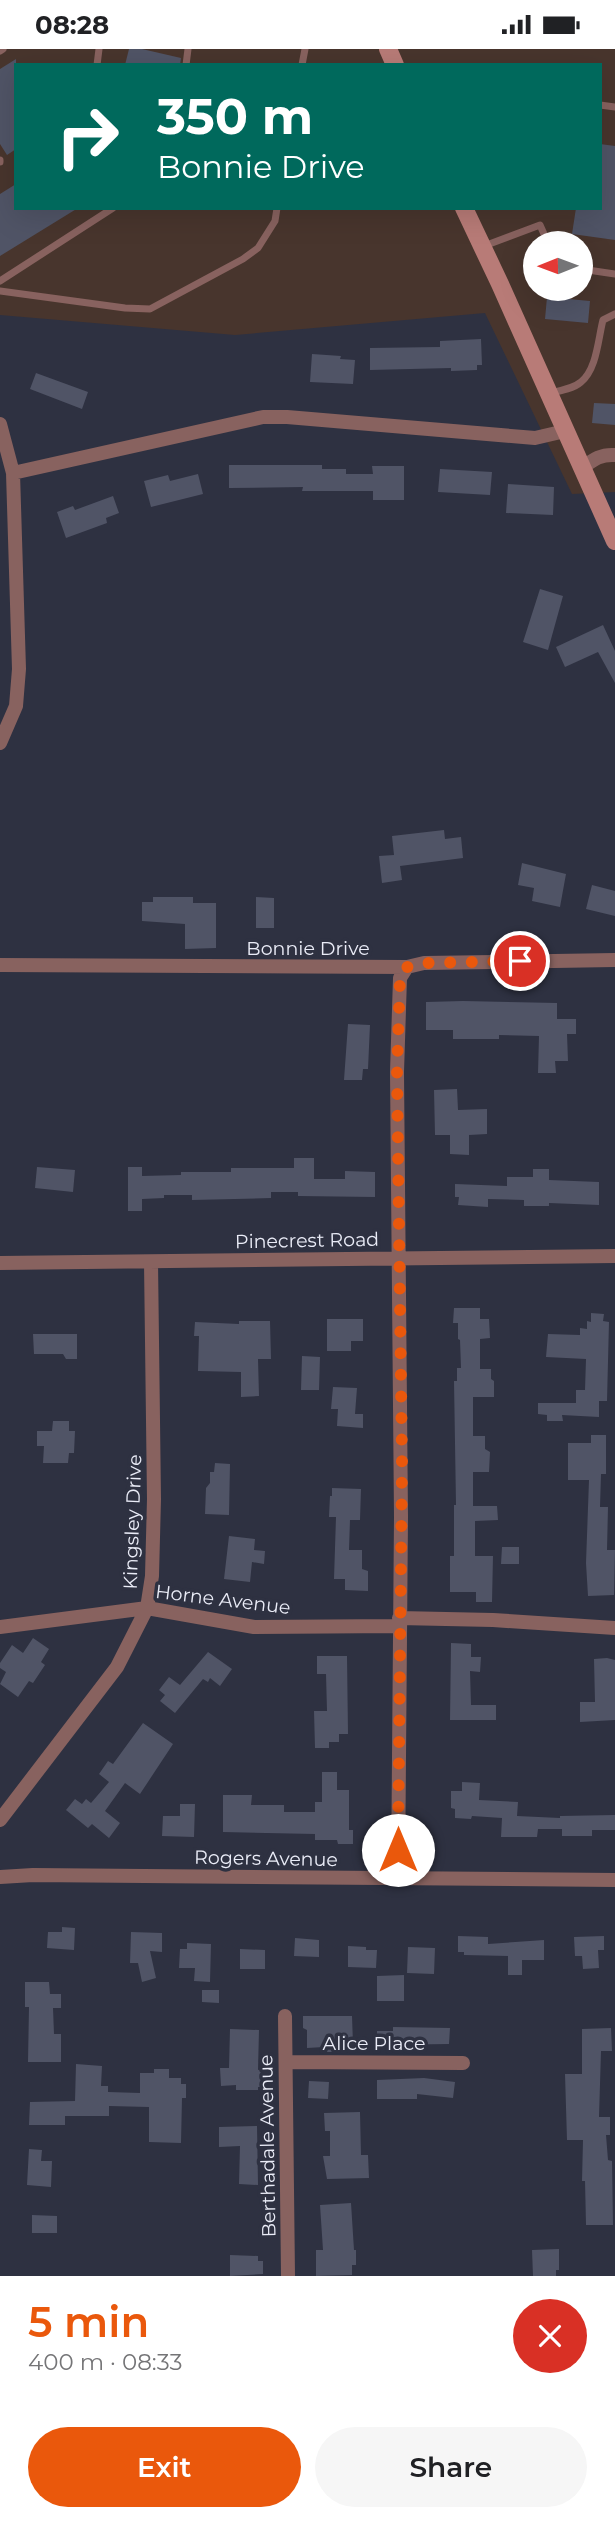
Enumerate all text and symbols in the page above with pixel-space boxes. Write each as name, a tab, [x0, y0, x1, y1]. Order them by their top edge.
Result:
text: 08:28	[35, 9, 109, 41]
text: 350 m	[157, 87, 313, 146]
icon: right	[42, 91, 133, 182]
text: Bonnie Drive	[157, 147, 365, 186]
north arrow	[523, 231, 593, 301]
map controls	[523, 231, 593, 301]
pin	[490, 931, 550, 991]
street label: Bonnie Drive	[246, 937, 370, 960]
icon: arrive	[501, 942, 539, 980]
street label: Pinecrest Road	[235, 1228, 379, 1253]
street label: Kingsley Drive	[119, 1454, 146, 1590]
street label: Horne Avenue	[154, 1580, 292, 1619]
position arrow	[361, 1813, 435, 1887]
street label: Rogers Avenue	[194, 1846, 338, 1871]
street label: Alice Place	[323, 2032, 425, 2055]
street label: Berthadale Avenue	[254, 2054, 281, 2238]
text: 5 min	[28, 2296, 149, 2348]
button: close	[513, 2299, 587, 2373]
text: 400 m · 08:33	[28, 2348, 183, 2376]
button: Exit	[28, 2427, 301, 2507]
button: Share	[315, 2427, 587, 2507]

